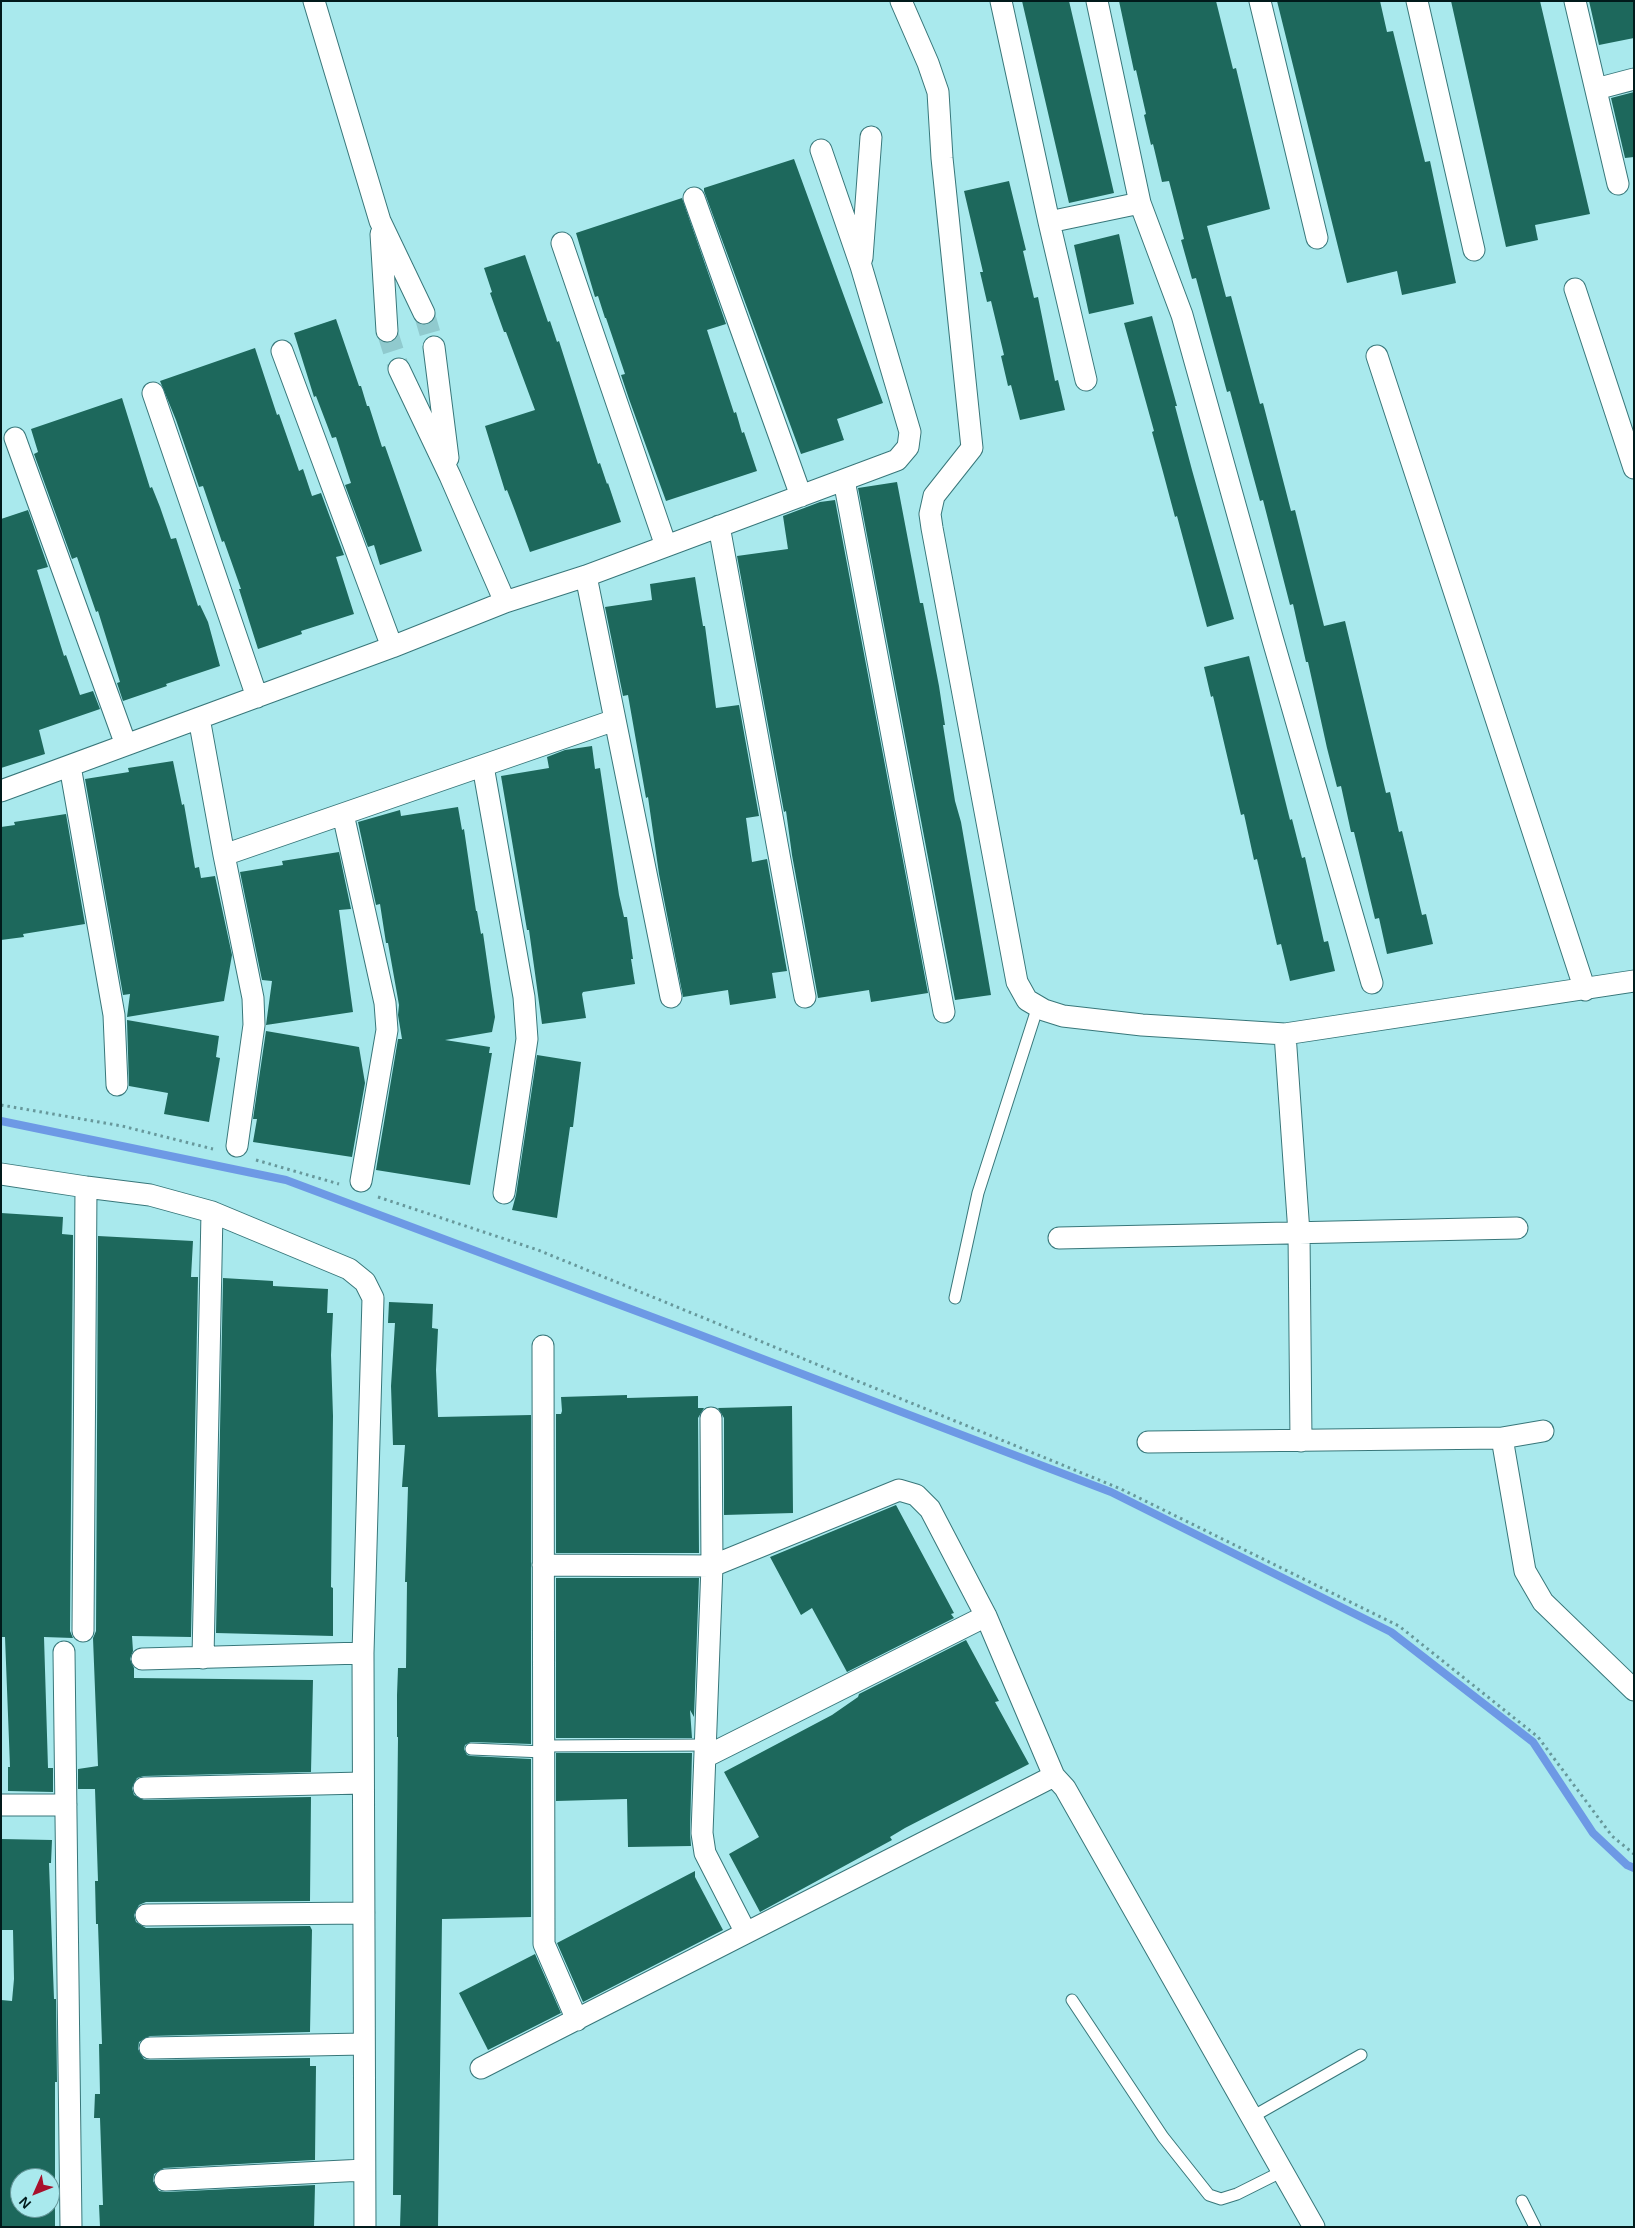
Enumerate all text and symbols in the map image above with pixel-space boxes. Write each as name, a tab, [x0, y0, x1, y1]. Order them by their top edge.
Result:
north arrow	[10, 2168, 60, 2218]
text: N	[16, 2194, 34, 2212]

